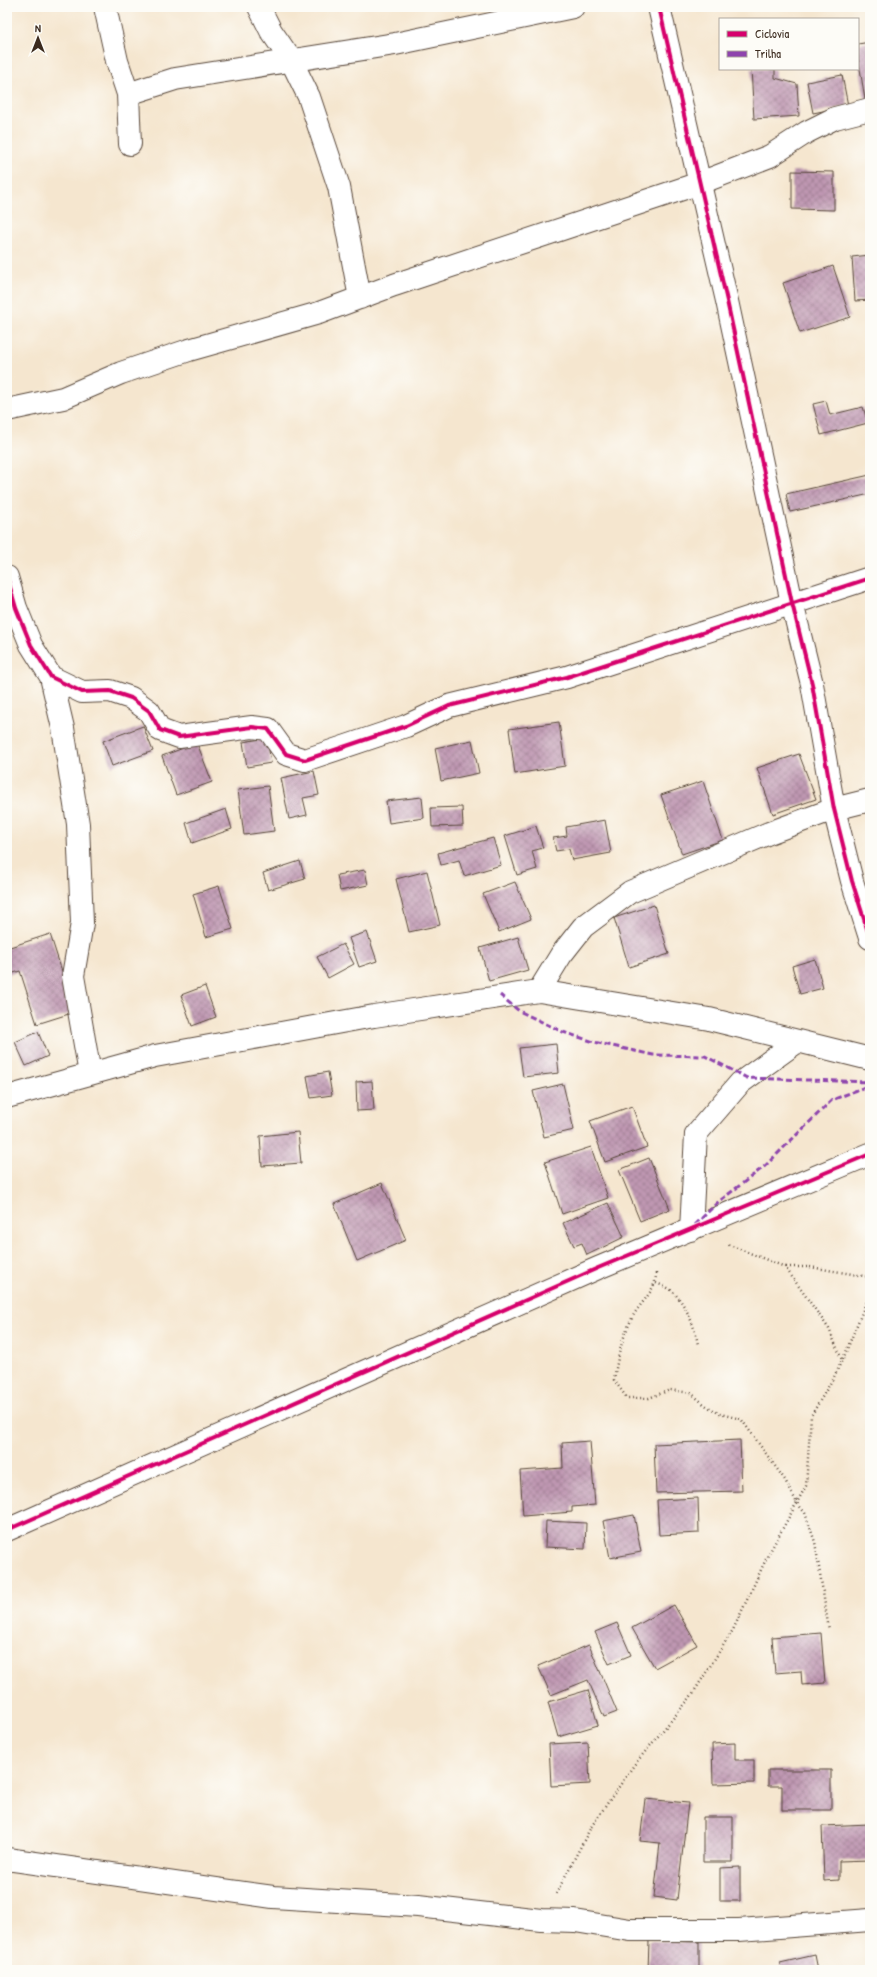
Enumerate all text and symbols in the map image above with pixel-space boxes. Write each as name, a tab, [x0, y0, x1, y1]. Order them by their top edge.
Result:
north arrow	[18, 18, 58, 58]
legend	[719, 18, 859, 70]
text: N	[35, 21, 41, 35]
text: Ciclovia	[755, 25, 789, 42]
text: Trilha	[755, 45, 781, 62]

